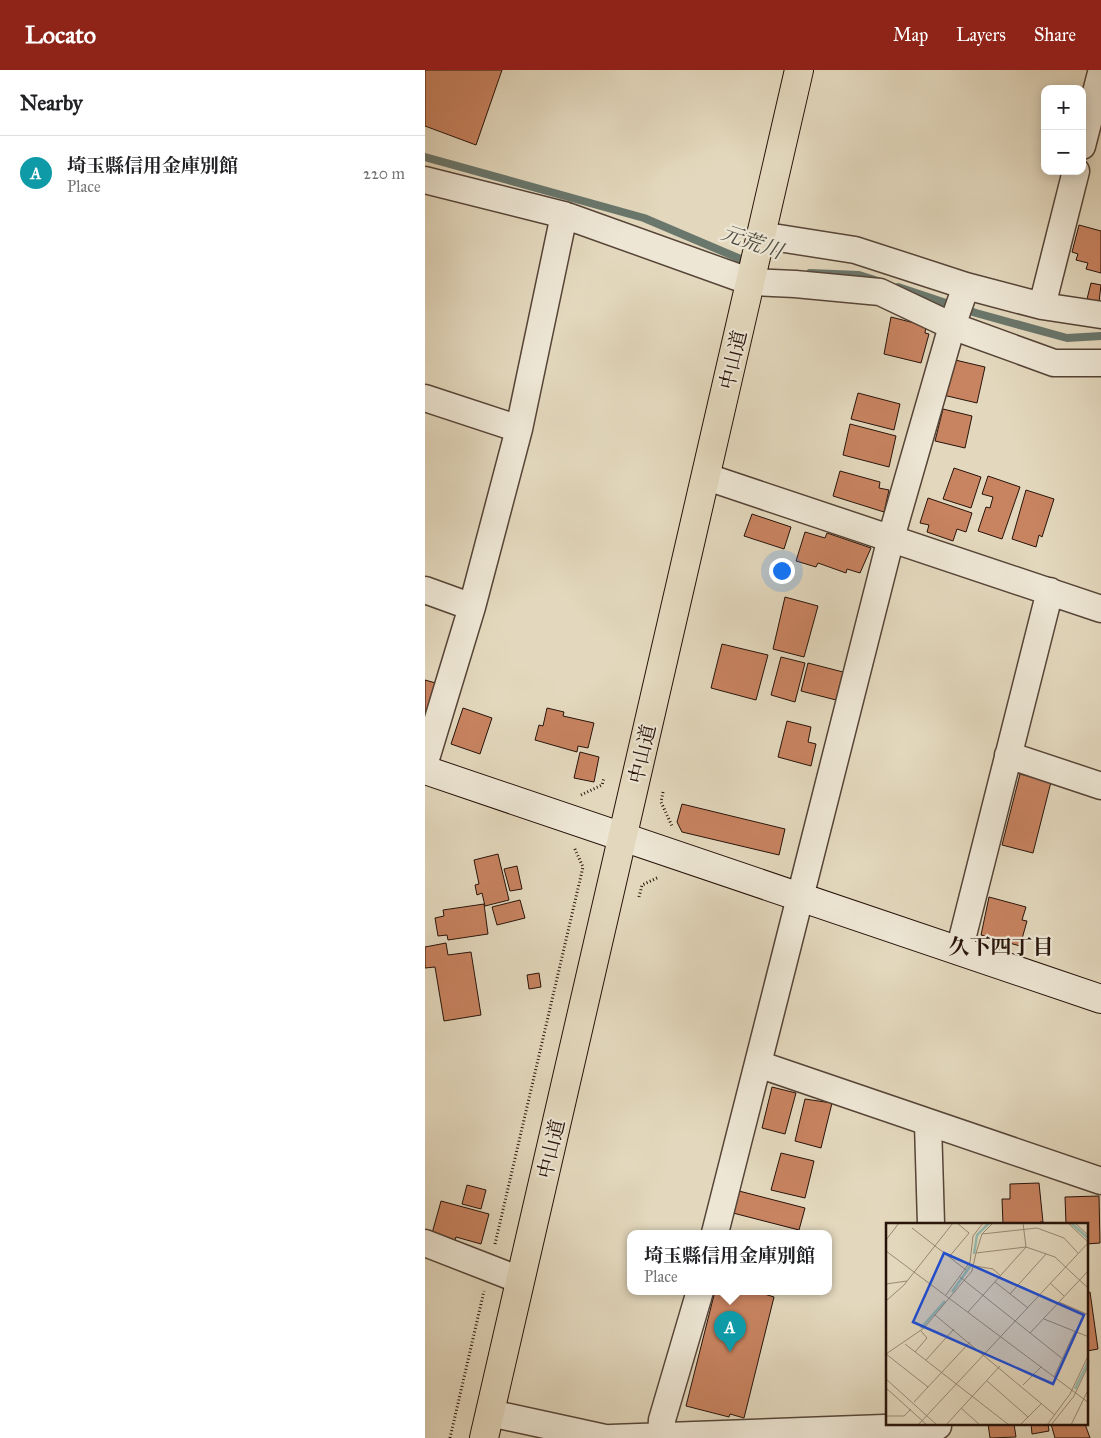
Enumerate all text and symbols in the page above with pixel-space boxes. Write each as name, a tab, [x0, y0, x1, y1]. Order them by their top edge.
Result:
text: Locato	[25, 20, 96, 50]
text: Map	[893, 24, 928, 46]
text: Layers	[956, 24, 1006, 46]
text: Share	[1034, 24, 1076, 46]
map controls	[1041, 85, 1086, 175]
button: +	[1041, 85, 1086, 130]
text: Nearby	[20, 90, 83, 116]
button: −	[1041, 130, 1086, 175]
text: 埼玉縣信用金庫別館	[67, 154, 238, 177]
text: A	[31, 164, 41, 183]
text: 220 m	[363, 164, 405, 183]
text: Place	[67, 177, 101, 196]
water label: 元荒川	[718, 219, 788, 265]
street label: 中山道	[715, 328, 751, 392]
your location	[769, 558, 795, 584]
street label: 中山道	[624, 722, 660, 786]
district label: 久下四丁目	[949, 934, 1054, 960]
street label: 中山道	[533, 1117, 569, 1181]
inset map	[886, 1223, 1089, 1426]
popup	[627, 1230, 832, 1295]
text: 埼玉縣信用金庫別館	[644, 1244, 815, 1267]
text: Place	[644, 1267, 678, 1286]
pin: A	[714, 1311, 746, 1352]

